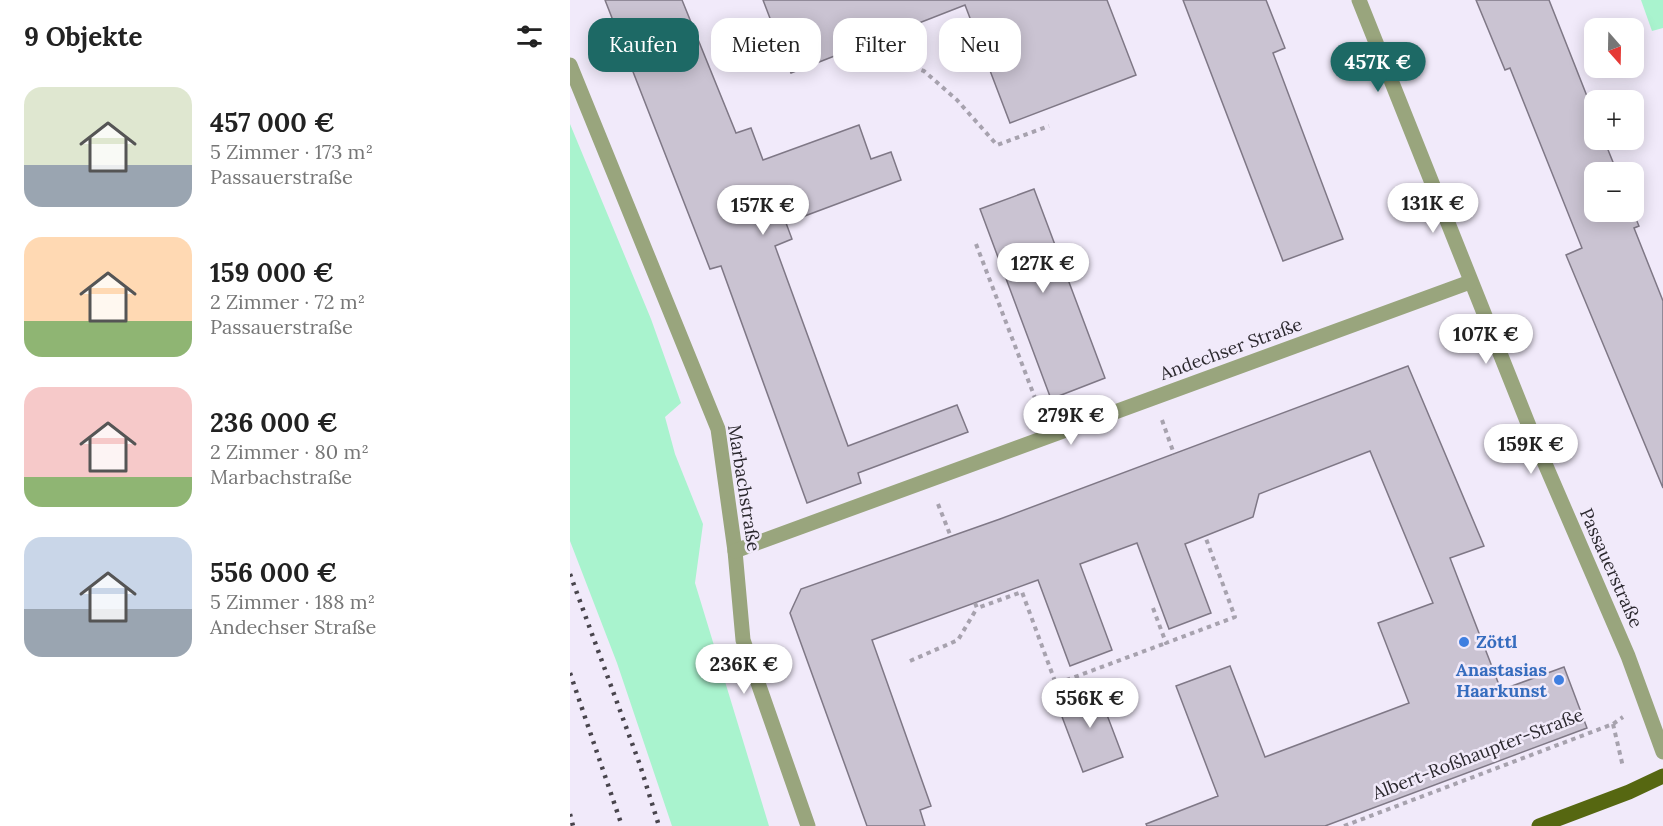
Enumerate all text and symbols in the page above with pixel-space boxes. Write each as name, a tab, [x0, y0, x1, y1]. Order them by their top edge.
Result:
chip: Kaufen	[588, 18, 699, 72]
chip: Mieten	[711, 18, 821, 72]
chip: Filter	[833, 18, 927, 72]
chip: Neu	[939, 18, 1021, 72]
north arrow	[1584, 18, 1644, 78]
map controls	[1584, 18, 1644, 222]
text: 9 Objekte	[24, 20, 142, 53]
icon: filters	[513, 20, 546, 53]
pin: 457K €	[1329, 42, 1427, 93]
text: 457K €	[1345, 49, 1411, 74]
button: +	[1584, 90, 1644, 150]
text: 457 000 €	[210, 106, 335, 139]
icon: home	[72, 111, 144, 183]
text: 5 Zimmer · 173 m²	[210, 139, 373, 164]
button: −	[1584, 162, 1644, 222]
text: Passauerstraße	[210, 164, 353, 189]
pin: 131K €	[1384, 183, 1482, 234]
pin: 157K €	[714, 185, 812, 236]
text: 131K €	[1401, 190, 1465, 215]
text: 157K €	[731, 192, 795, 217]
pin: 127K €	[994, 243, 1092, 294]
text: 127K €	[1011, 250, 1075, 275]
text: 159 000 €	[210, 256, 334, 289]
icon: home	[72, 261, 144, 333]
text: 2 Zimmer · 72 m²	[210, 289, 365, 314]
street label: Andechser Straße	[1156, 312, 1305, 385]
text: Passauerstraße	[210, 314, 353, 339]
pin: 107K €	[1437, 314, 1535, 365]
text: 107K €	[1453, 321, 1519, 346]
pin: 279K €	[1022, 395, 1120, 446]
text: 279K €	[1037, 402, 1105, 427]
text: 236 000 €	[210, 406, 338, 439]
icon: home	[72, 411, 144, 483]
street label: Marbachstraße	[723, 423, 766, 553]
pin: 159K €	[1482, 424, 1580, 475]
text: 159K €	[1498, 431, 1564, 456]
text: 2 Zimmer · 80 m²	[210, 439, 369, 464]
text: Marbachstraße	[210, 464, 352, 489]
street label: Passauerstraße	[1575, 504, 1648, 631]
text: 556 000 €	[210, 556, 337, 589]
icon: home	[72, 561, 144, 633]
text: 5 Zimmer · 188 m²	[210, 589, 375, 614]
text: Andechser Straße	[210, 614, 376, 639]
place label: Zöttl	[1476, 630, 1518, 653]
marker: Zöttl	[1457, 635, 1471, 649]
pin: 236K €	[695, 644, 793, 695]
text: 236K €	[709, 651, 779, 676]
place label: Anastasias Haarkunst	[1456, 658, 1548, 702]
marker: Anastasias Haarkunst	[1552, 673, 1566, 687]
pin: 556K €	[1041, 678, 1139, 729]
text: 556K €	[1056, 685, 1124, 710]
street label: Albert-Roßhaupter-Straße	[1368, 703, 1587, 805]

